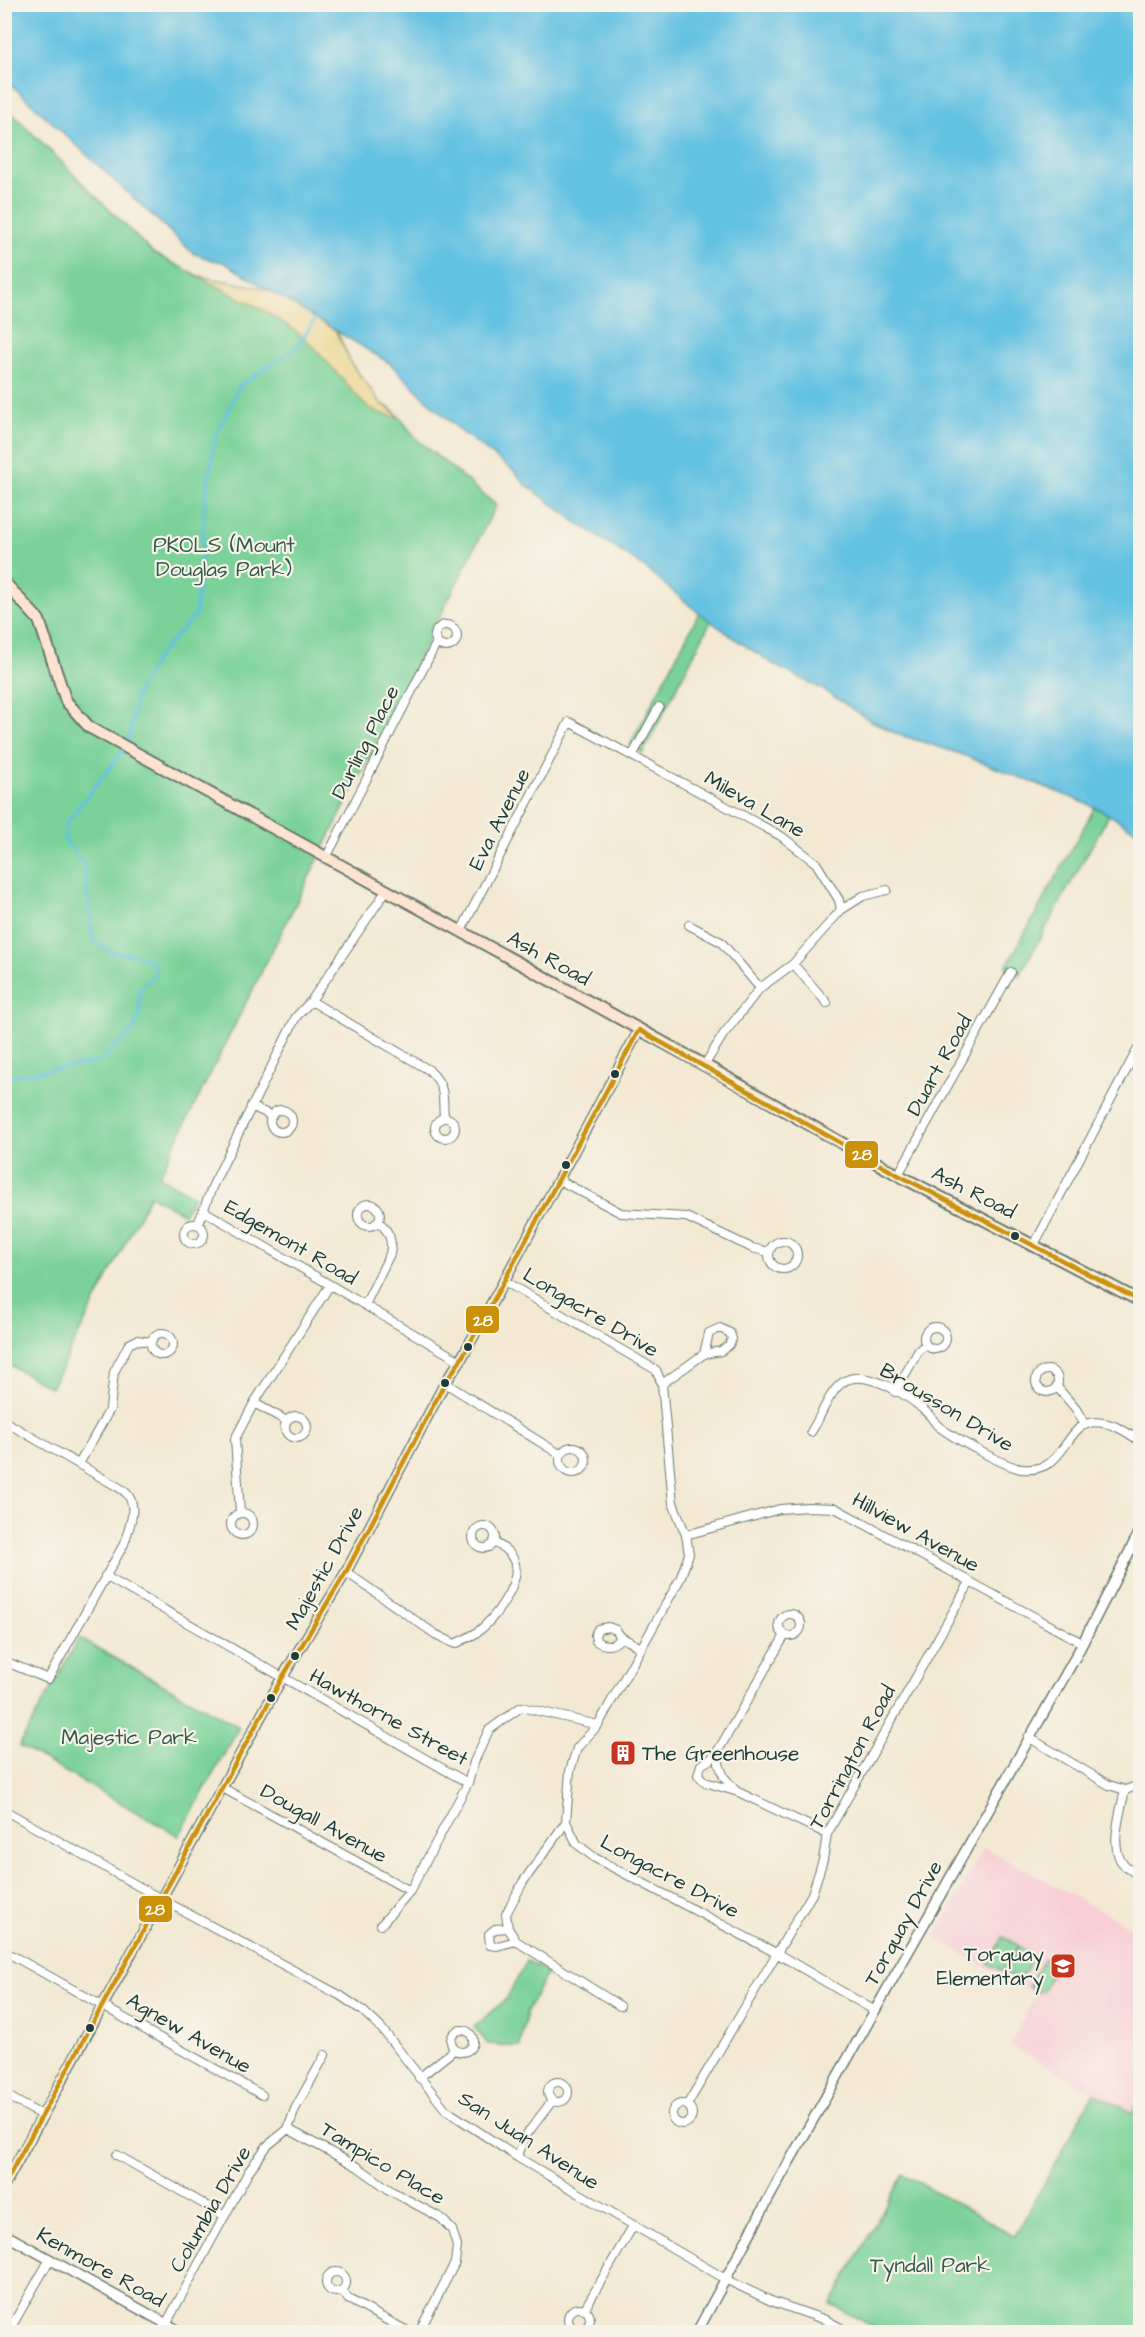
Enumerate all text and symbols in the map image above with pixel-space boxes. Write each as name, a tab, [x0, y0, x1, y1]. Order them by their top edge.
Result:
park label: PKOLS (Mount Douglas Park)	[153, 531, 295, 586]
street label: Durling Place	[324, 680, 408, 805]
street label: Eva Avenue	[461, 763, 537, 875]
street label: Mileva Lane	[699, 764, 811, 845]
street label: Ash Road	[502, 924, 596, 993]
street label: Duart Road	[900, 1009, 979, 1121]
unlabelled marker	[609, 1068, 621, 1080]
line badge: 28	[844, 1140, 879, 1169]
text: 28	[851, 1144, 872, 1166]
unlabelled marker	[560, 1159, 572, 1171]
street label: Ash Road	[927, 1159, 1021, 1226]
street label: Edgemont Road	[218, 1193, 363, 1294]
unlabelled marker	[1009, 1230, 1021, 1242]
street label: Longacre Drive	[516, 1260, 664, 1366]
line badge: 28	[465, 1305, 500, 1334]
text: 28	[472, 1310, 493, 1332]
unlabelled marker	[462, 1341, 474, 1353]
street label: Brousson Drive	[874, 1356, 1019, 1459]
unlabelled marker	[439, 1377, 451, 1389]
street label: Hillview Avenue	[847, 1485, 985, 1579]
street label: Majestic Drive	[278, 1501, 370, 1635]
unlabelled marker	[289, 1650, 301, 1662]
street label: Hawthorne Street	[304, 1662, 474, 1773]
street label: Torrington Road	[802, 1680, 905, 1836]
unlabelled marker	[265, 1692, 277, 1704]
park label: Majestic Park	[61, 1723, 197, 1752]
building icon: The Greenhouse	[608, 1738, 638, 1768]
place label: The Greenhouse	[642, 1739, 799, 1768]
street label: Dougall Avenue	[254, 1777, 392, 1872]
street label: Longacre Drive	[594, 1828, 744, 1927]
street label: Torquay Drive	[857, 1855, 952, 1992]
line badge: 28	[138, 1895, 173, 1923]
text: 28	[144, 1899, 165, 1921]
place label: Torquay Elementary	[936, 1940, 1044, 1995]
school or university icon: Torquay Elementary	[1048, 1951, 1078, 1981]
street label: Agnew Avenue	[120, 1986, 257, 2083]
unlabelled marker	[84, 2022, 96, 2034]
street label: San Juan Avenue	[453, 2084, 605, 2197]
street label: Tampico Place	[315, 2115, 450, 2213]
street label: Columbia Drive	[162, 2141, 258, 2278]
street label: Kenmore Road	[31, 2220, 170, 2315]
park label: Tyndall Park	[870, 2251, 990, 2282]

